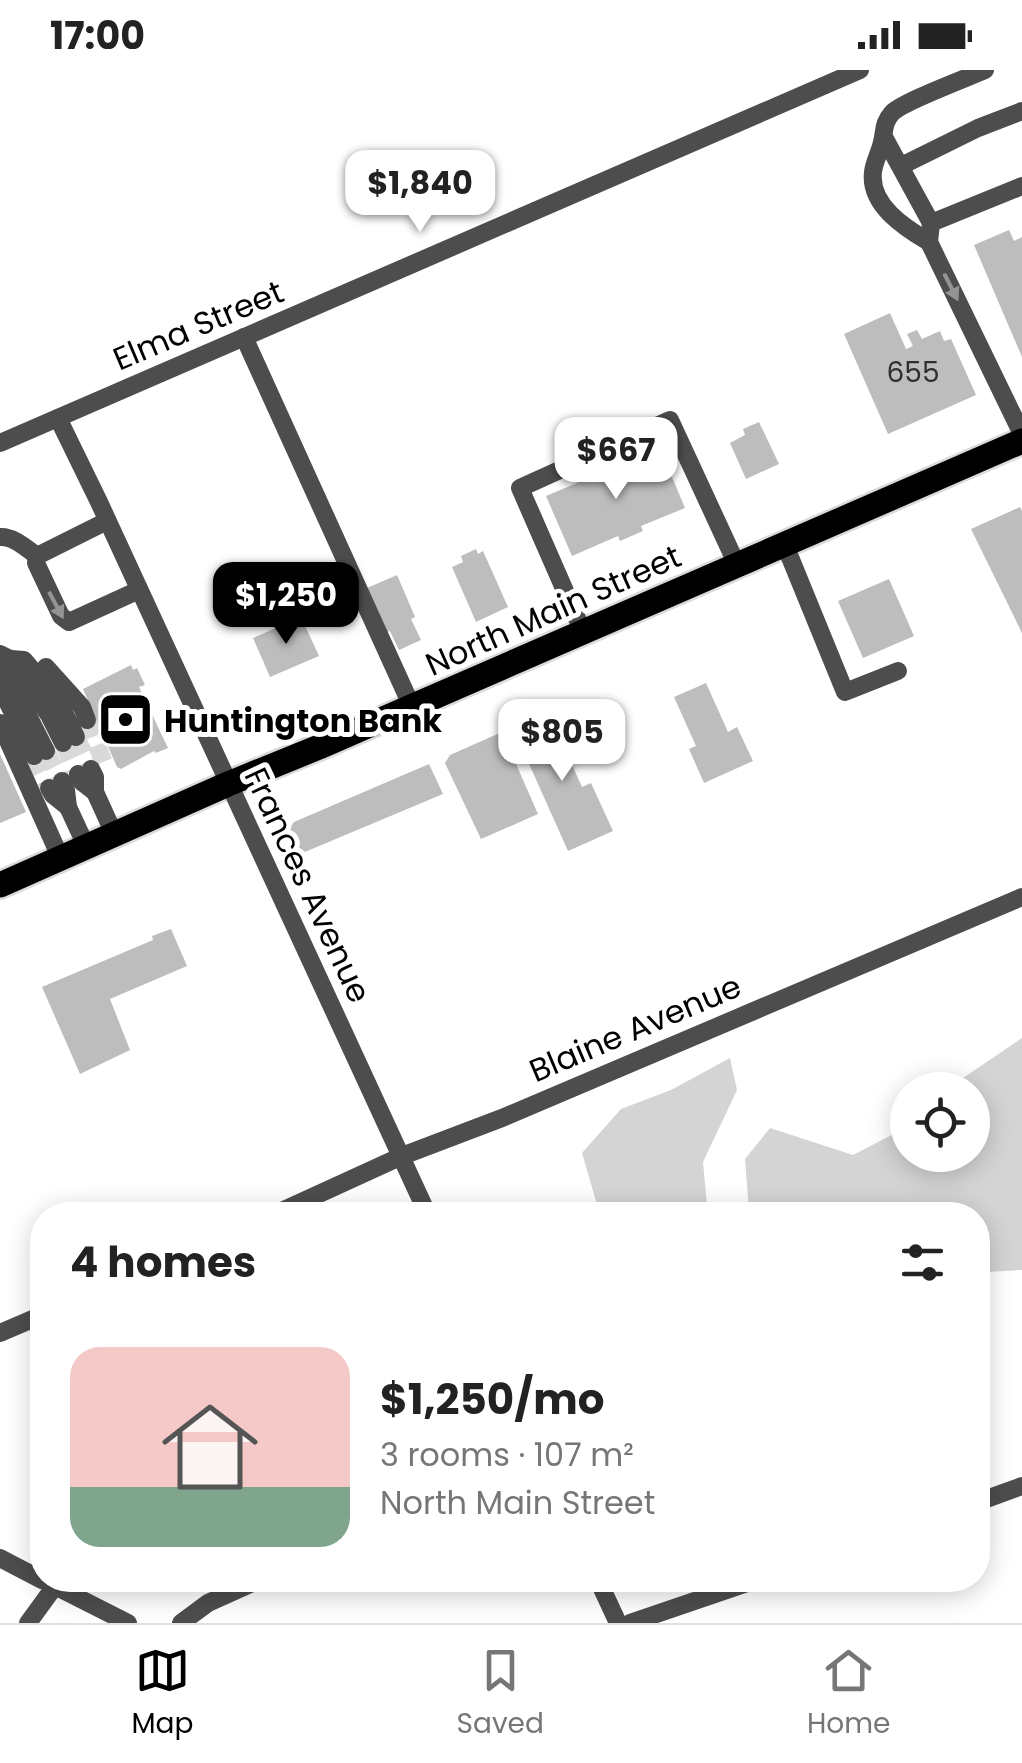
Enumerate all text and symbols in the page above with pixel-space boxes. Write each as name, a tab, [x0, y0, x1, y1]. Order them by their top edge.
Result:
text: 17:00	[50, 9, 145, 62]
pin: $1,840	[339, 150, 501, 235]
text: $1,840	[367, 160, 473, 205]
street label: Elma Street	[106, 269, 290, 381]
one-way arrow	[943, 272, 960, 301]
house number: 655	[887, 353, 939, 392]
pin: $667	[557, 417, 675, 502]
text: $667	[577, 427, 655, 472]
street label: North Main Street	[418, 533, 688, 687]
pin: $1,250	[205, 562, 367, 647]
text: $1,250	[235, 572, 337, 617]
one-way arrow	[48, 590, 65, 619]
bank icon: Huntington Bank	[95, 690, 155, 750]
place label: Huntington Bank	[164, 698, 442, 743]
pin: $805	[503, 699, 621, 784]
text: $805	[520, 709, 604, 754]
street label: Frances Avenue	[234, 760, 382, 1010]
street label: Blaine Avenue	[522, 963, 748, 1093]
map controls	[890, 1072, 990, 1172]
button: locate	[890, 1072, 990, 1172]
text: 4 homes	[70, 1233, 256, 1292]
icon: filters	[895, 1235, 950, 1290]
text: $1,250/mo	[380, 1370, 604, 1429]
icon: home	[150, 1387, 270, 1507]
text: 3 rooms · 107 m²	[380, 1432, 634, 1477]
text: North Main Street	[380, 1480, 655, 1525]
tab: Map	[132, 1643, 193, 1745]
tab: Saved	[457, 1643, 544, 1745]
tab: Home	[807, 1643, 890, 1745]

